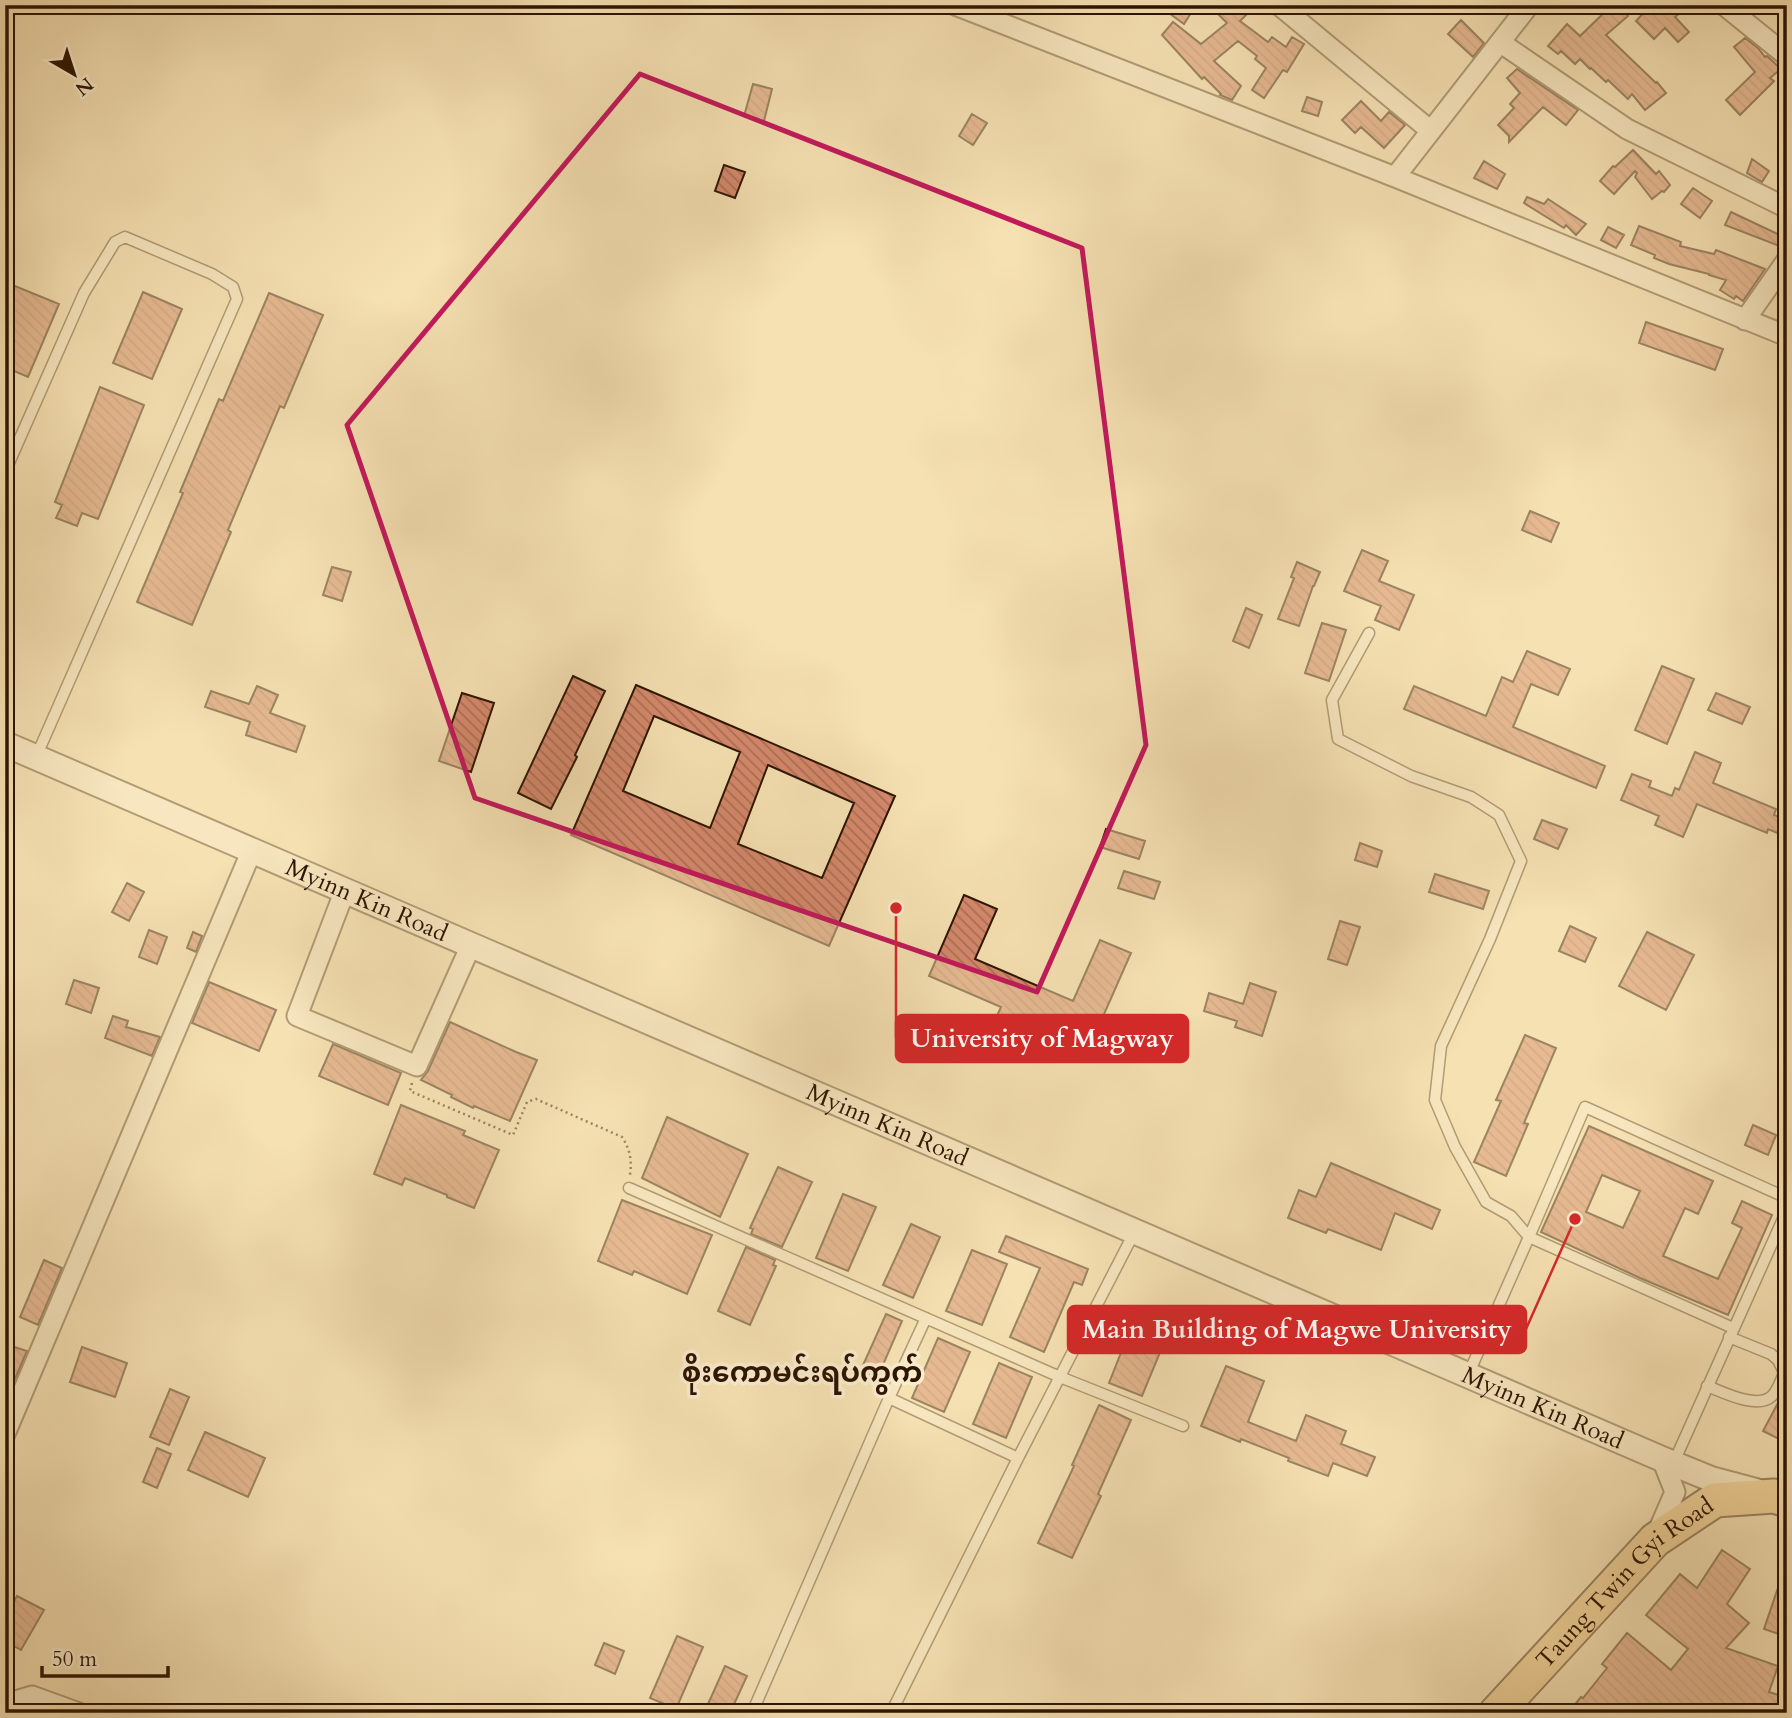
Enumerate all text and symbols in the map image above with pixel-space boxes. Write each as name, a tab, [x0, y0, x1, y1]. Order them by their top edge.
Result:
north arrow	[38, 38, 108, 108]
text: N	[69, 71, 99, 102]
street label: Myinn Kin Road	[280, 851, 453, 950]
callout: University of Magway	[896, 1015, 1188, 1062]
text: University of Magway	[910, 1021, 1174, 1056]
street label: Myinn Kin Road	[801, 1076, 973, 1175]
callout: Main Building of Magwe University	[1068, 1306, 1526, 1353]
text: Main Building of Magwe University	[1082, 1312, 1512, 1347]
district label: စိုးကောမင်းရပ်ကွက်	[682, 1353, 922, 1395]
street label: Myinn Kin Road	[1457, 1359, 1629, 1458]
street label: Taung Twin Gyi Road	[1529, 1489, 1720, 1676]
scale bar	[42, 1634, 168, 1678]
text: 50 m	[52, 1645, 97, 1674]

